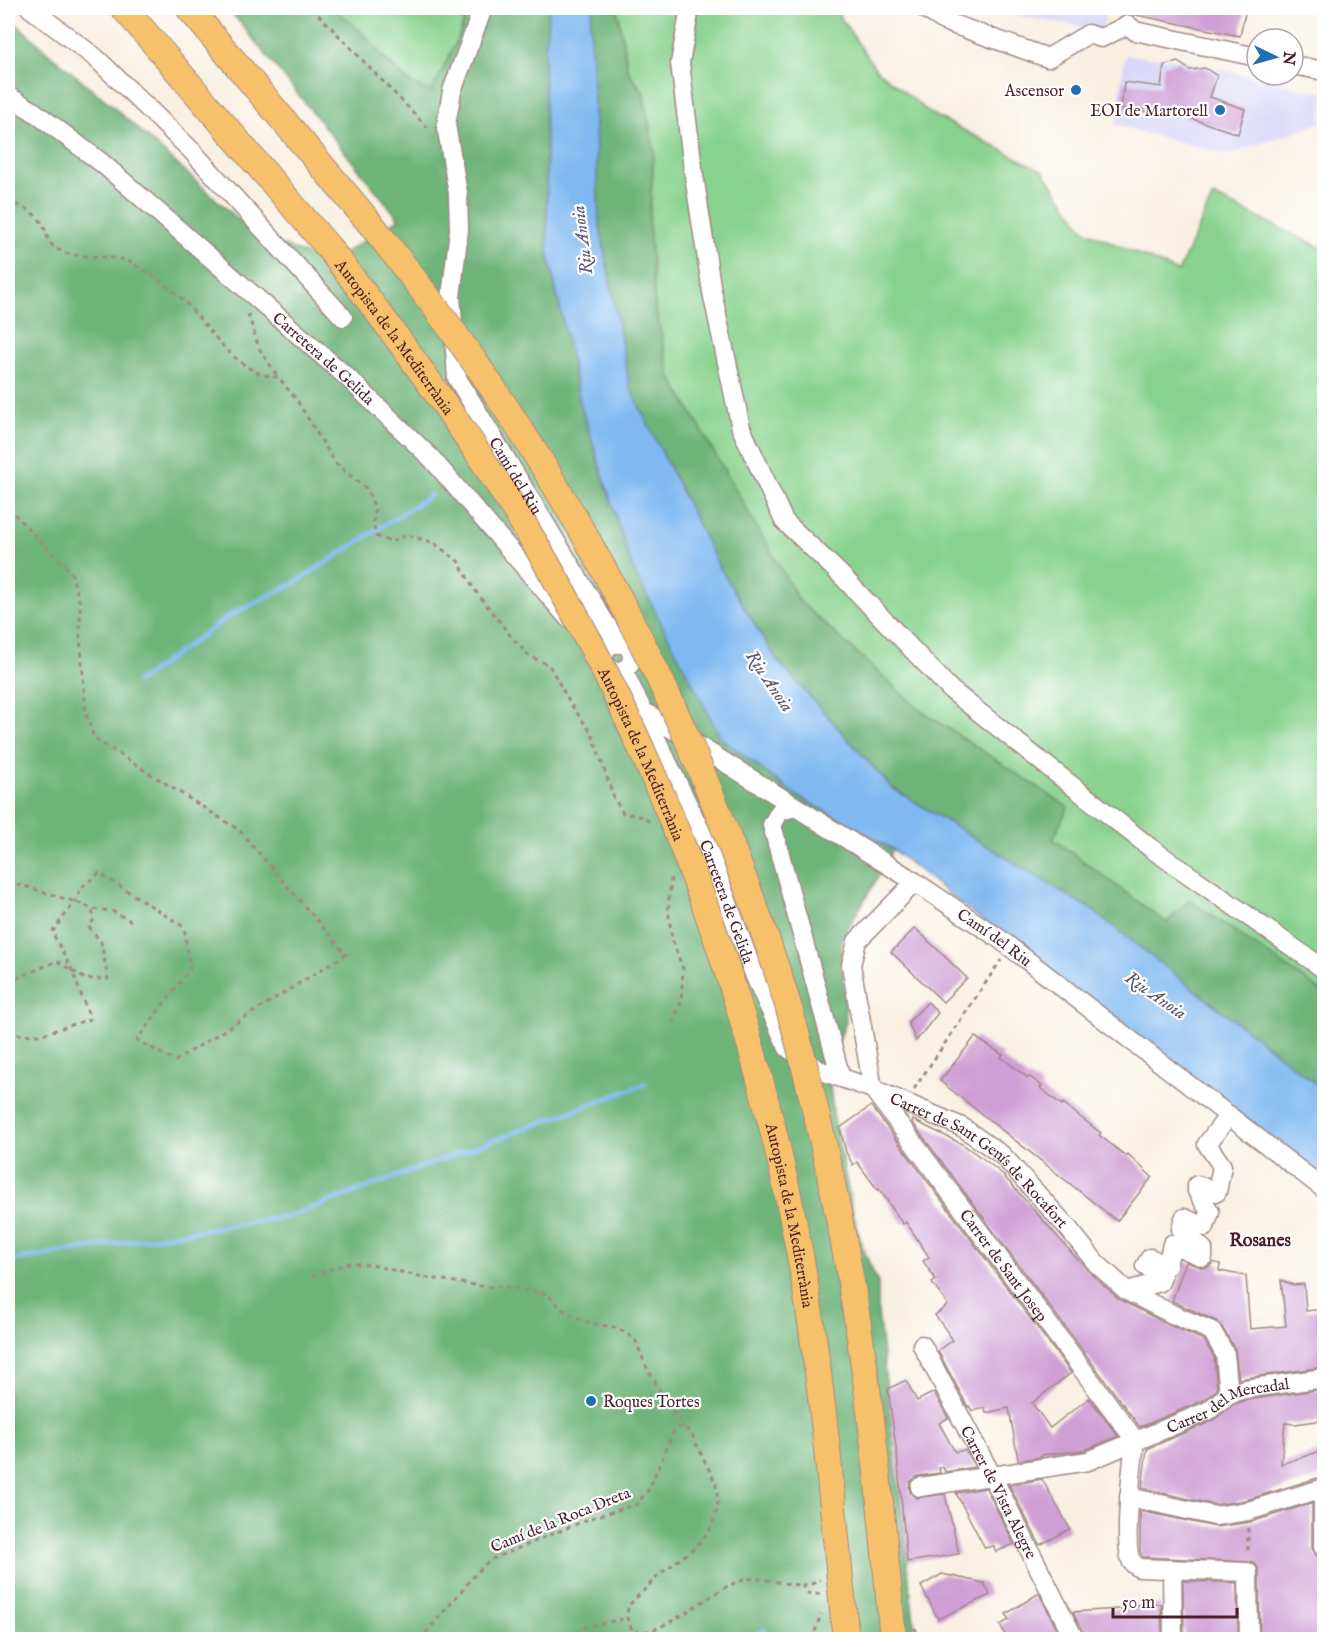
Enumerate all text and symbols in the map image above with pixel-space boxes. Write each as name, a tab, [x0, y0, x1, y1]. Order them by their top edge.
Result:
north arrow	[1245, 27, 1305, 87]
text: N	[1277, 49, 1299, 66]
place label: Ascensor	[1004, 82, 1064, 102]
marker: Ascensor	[1069, 83, 1083, 97]
place label: EOI de Martorell	[1090, 102, 1209, 122]
marker: EOI de Martorell	[1213, 103, 1227, 117]
water label: Riu Anoia	[568, 204, 599, 276]
street label: Autopista de la Mediterrània	[329, 255, 457, 420]
street label: Carretera de Gelida	[268, 309, 378, 410]
street label: Camí del Riu	[483, 434, 545, 519]
water label: Riu Anoia	[740, 647, 798, 717]
street label: Autopista de la Mediterrània	[592, 664, 687, 844]
street label: Carretera de Gelida	[694, 837, 757, 967]
street label: Camí del Riu	[953, 905, 1035, 972]
water label: Riu Anoia	[1120, 967, 1190, 1026]
street label: Carrer de Sant Genís de Rocafort	[886, 1089, 1072, 1233]
street label: Autopista de la Mediterrània	[759, 1120, 817, 1309]
street label: Carrer de Sant Josep	[954, 1206, 1051, 1327]
district label: Rosanes	[1229, 1230, 1291, 1253]
street label: Carrer del Mercadal	[1164, 1375, 1291, 1439]
place label: Roques Tortes	[603, 1393, 700, 1413]
marker: Roques Tortes	[584, 1394, 598, 1408]
street label: Carrer de Vista Alegre	[955, 1423, 1040, 1563]
street label: Camí de la Roca Dreta	[488, 1484, 634, 1558]
scale bar	[1113, 1581, 1238, 1619]
text: 50 m	[1122, 1592, 1155, 1615]

